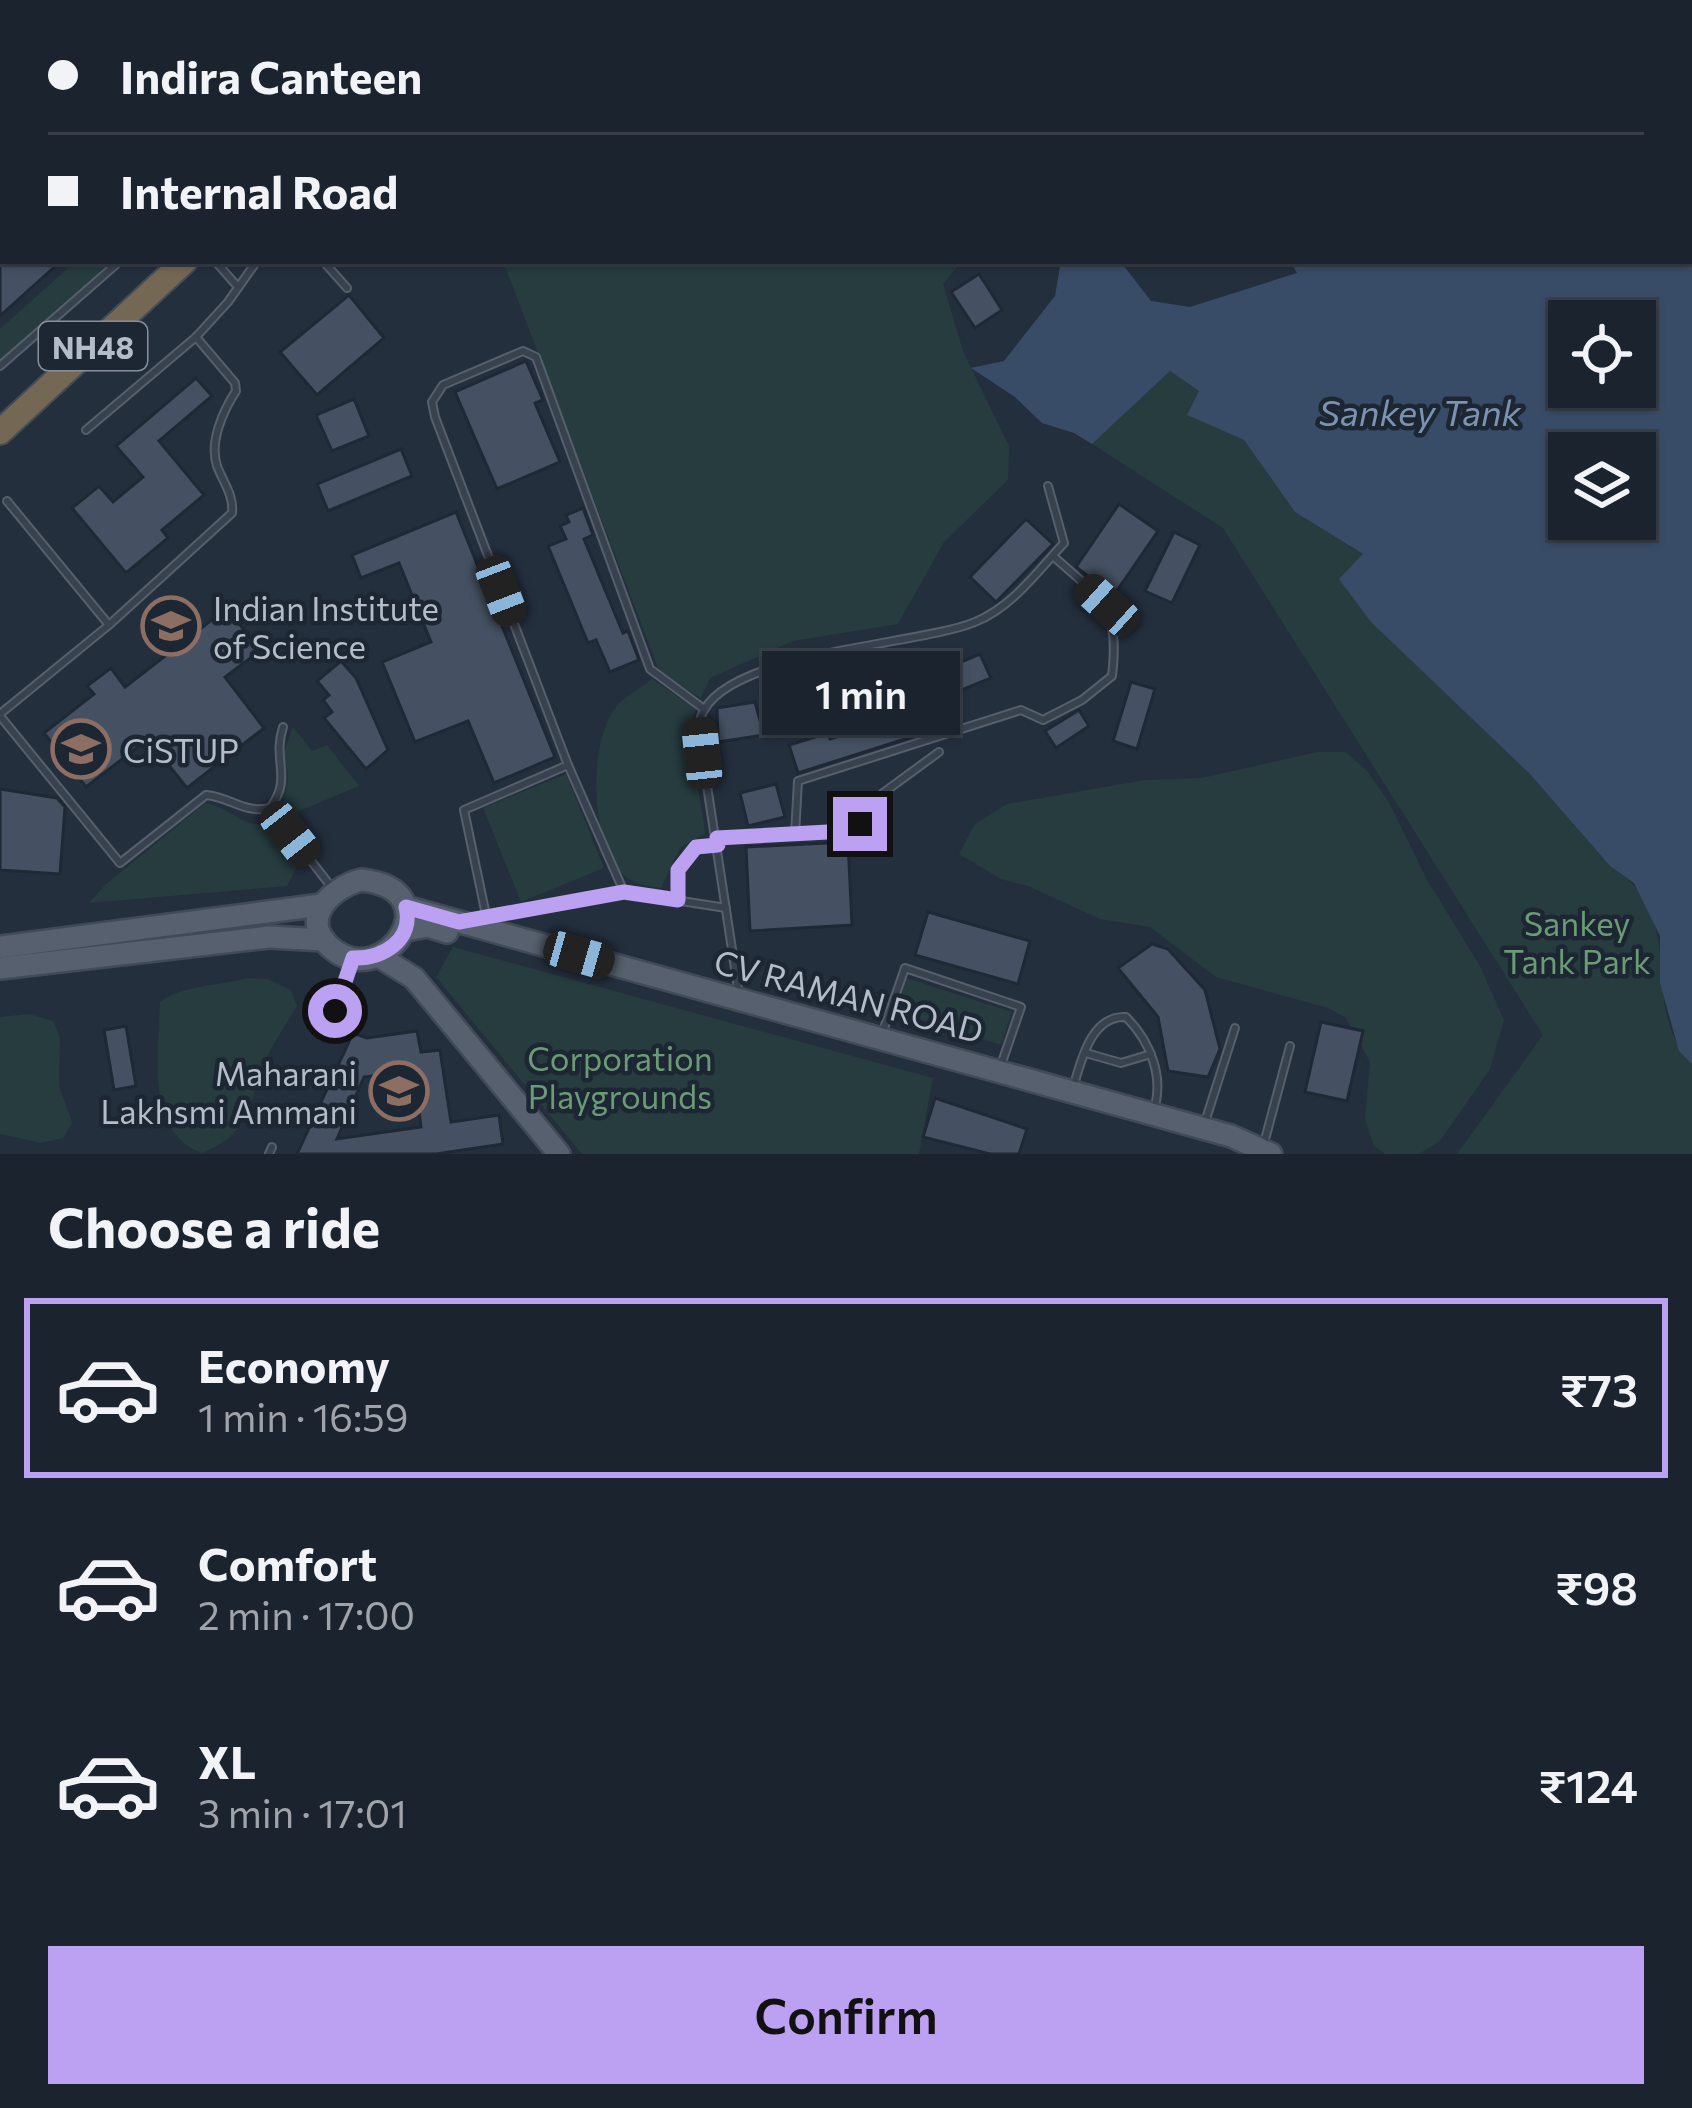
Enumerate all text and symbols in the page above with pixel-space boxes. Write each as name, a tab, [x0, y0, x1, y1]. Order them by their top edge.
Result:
text: Indira Canteen	[120, 48, 422, 103]
text: Internal Road	[120, 163, 398, 218]
map controls	[1548, 300, 1656, 540]
button: locate	[1548, 300, 1656, 408]
road number: NH48	[39, 322, 147, 370]
water label: Sankey Tank	[1319, 389, 1523, 433]
button: layers	[1548, 432, 1656, 540]
car	[471, 551, 531, 631]
car	[1068, 568, 1146, 642]
place label: Indian Institute of Science	[213, 587, 439, 666]
school or university icon: Indian Institute of Science	[140, 595, 202, 657]
callout: 1 min	[761, 650, 959, 734]
text: 1 min	[815, 669, 907, 717]
car	[680, 715, 724, 791]
school or university icon: CiSTUP	[50, 718, 112, 780]
place label: CiSTUP	[123, 729, 239, 770]
car	[254, 795, 326, 873]
route end	[833, 797, 887, 851]
park label: Sankey Tank Park	[1503, 902, 1651, 981]
car	[539, 928, 619, 982]
street label: CV RAMAN ROAD	[710, 939, 988, 1051]
route start	[308, 984, 362, 1038]
park label: Corporation Playgrounds	[527, 1037, 713, 1116]
place label: Maharani Lakhsmi Ammani	[100, 1052, 357, 1131]
school or university icon: Maharani Lakhsmi Ammani	[368, 1060, 430, 1122]
text: Choose a ride	[48, 1193, 380, 1259]
icon: car	[54, 1334, 162, 1442]
text: Economy	[198, 1337, 390, 1392]
text: ₹73	[1560, 1361, 1638, 1416]
text: 1 min · 16:59	[198, 1392, 408, 1440]
icon: car	[54, 1532, 162, 1640]
text: Comfort	[198, 1535, 377, 1590]
text: ₹98	[1555, 1559, 1638, 1614]
text: 2 min · 17:00	[198, 1590, 415, 1638]
icon: car	[54, 1730, 162, 1838]
text: XL	[198, 1733, 256, 1788]
text: ₹124	[1538, 1757, 1638, 1812]
text: 3 min · 17:01	[198, 1788, 407, 1836]
button: Confirm	[48, 1946, 1644, 2084]

